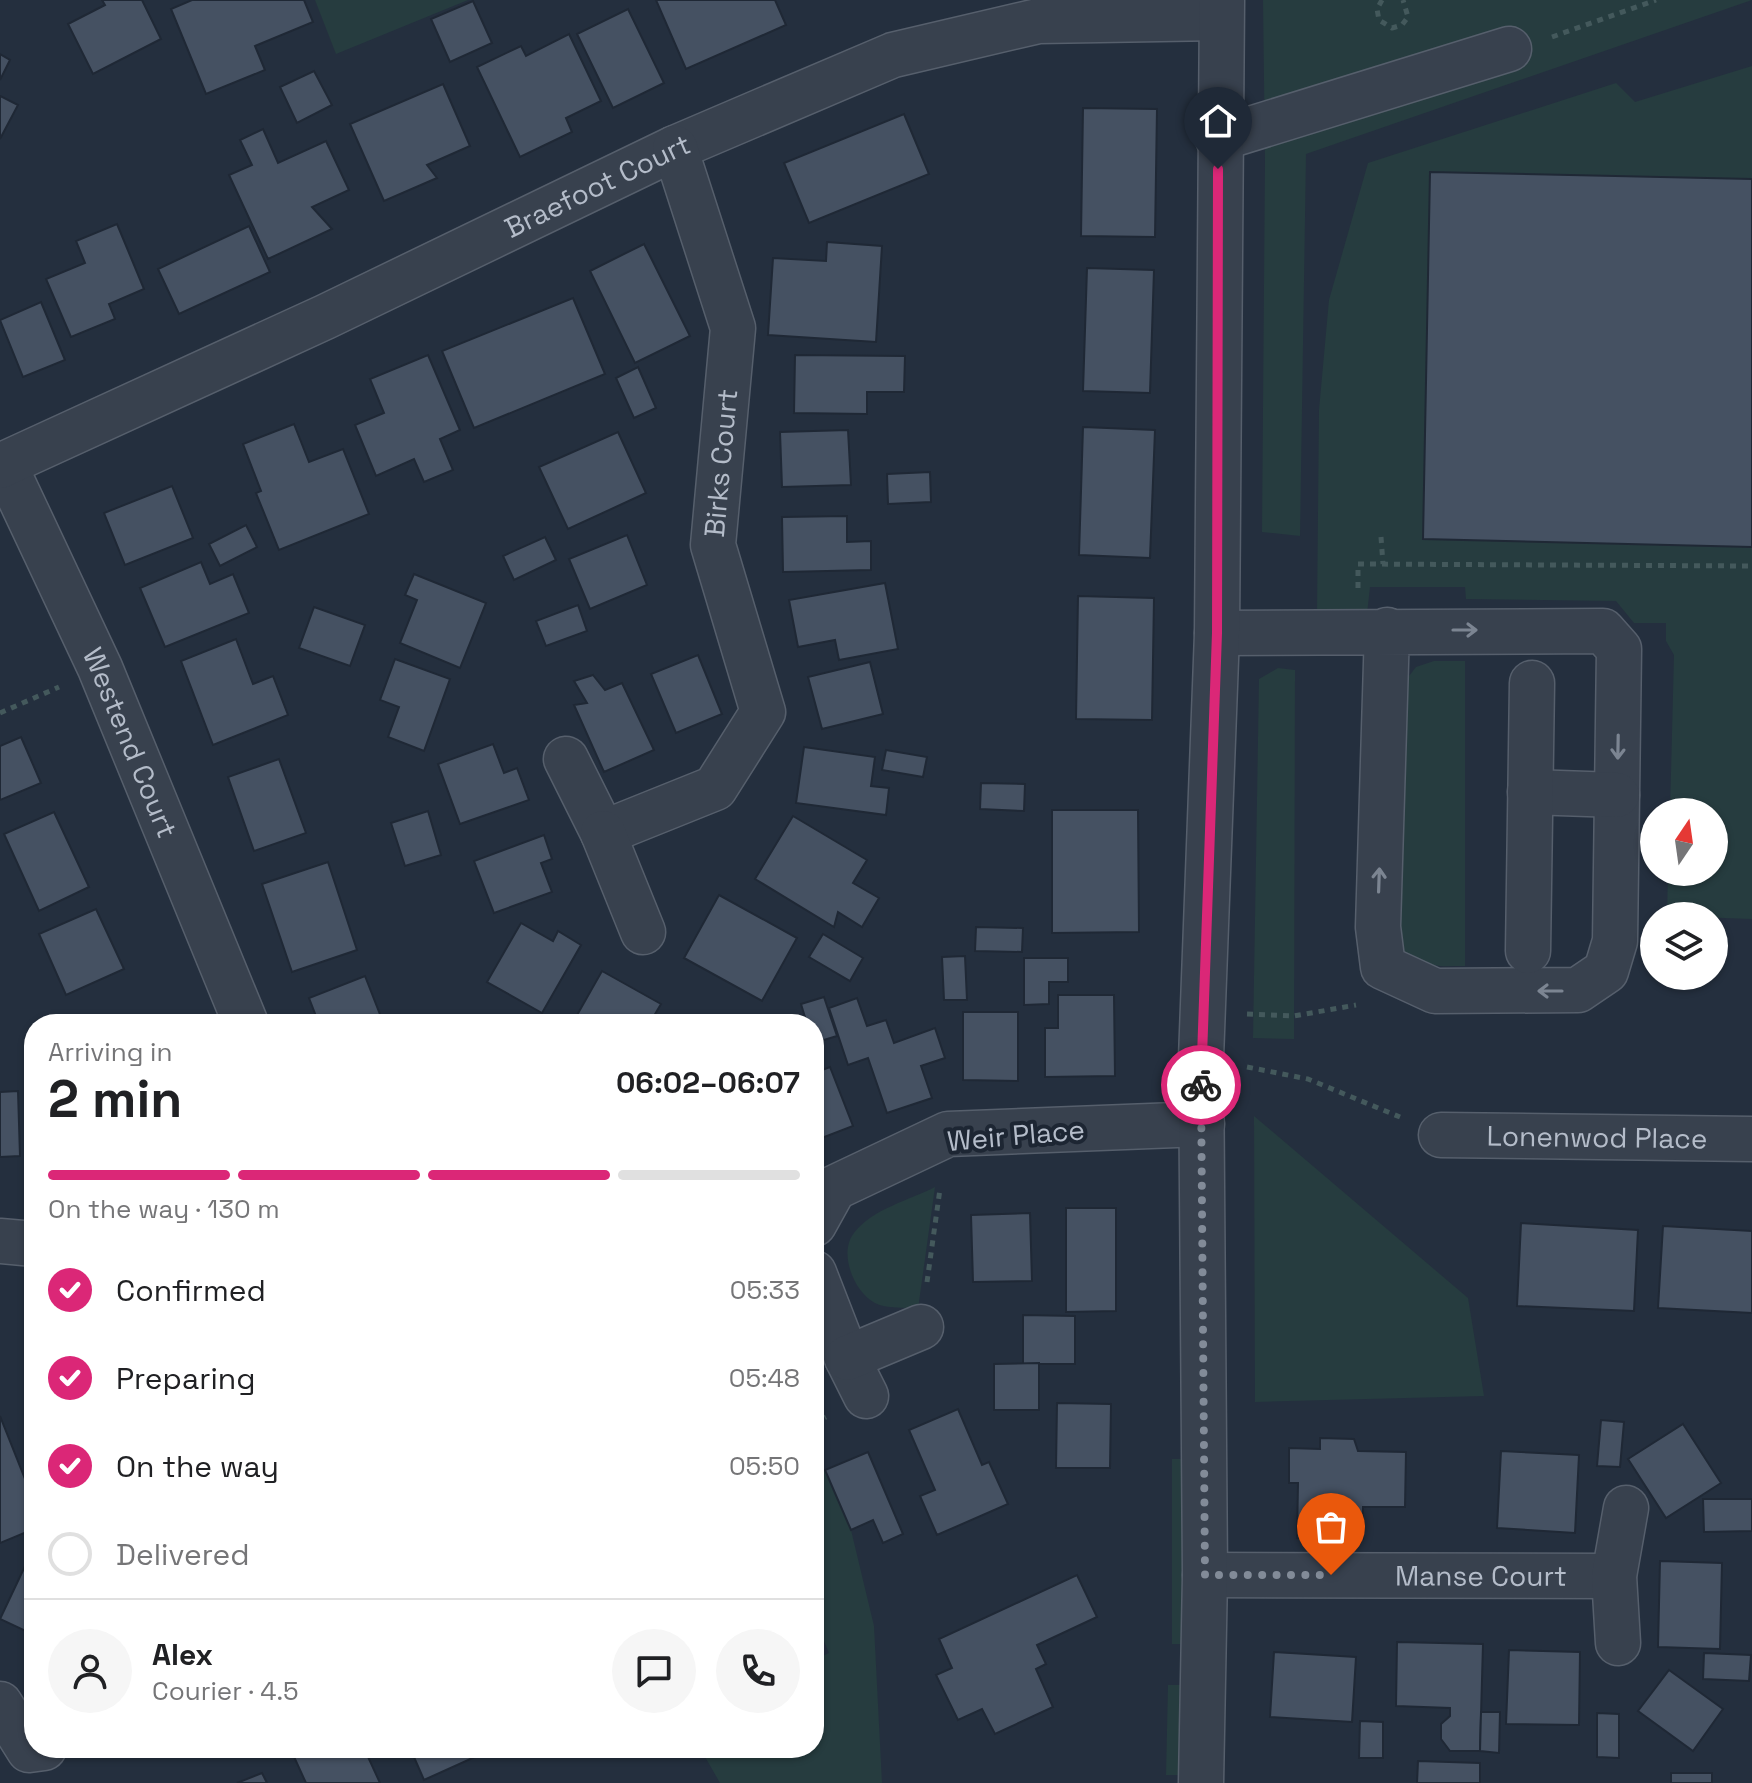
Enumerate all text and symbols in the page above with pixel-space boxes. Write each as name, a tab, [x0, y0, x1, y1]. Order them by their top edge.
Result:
pin	[1184, 87, 1252, 169]
icon: home	[1196, 99, 1240, 143]
street label: Braefoot Court	[499, 126, 696, 246]
street label: Birks Court	[696, 387, 745, 539]
one-way arrow	[1451, 622, 1478, 638]
street label: Westend Court	[75, 642, 186, 843]
one-way arrow	[1610, 733, 1626, 760]
north arrow	[1640, 798, 1728, 886]
map controls	[1640, 798, 1728, 990]
one-way arrow	[1372, 867, 1387, 894]
button: layers	[1640, 902, 1728, 990]
one-way arrow	[1537, 983, 1564, 999]
text: Arriving in	[48, 1035, 172, 1069]
courier	[1161, 1045, 1241, 1125]
text: 06:02–06:07	[616, 1063, 800, 1102]
icon: bike	[1179, 1063, 1223, 1107]
text: 2 min	[48, 1066, 182, 1132]
street label: Weir Place	[946, 1111, 1086, 1159]
street label: Lonenwod Place	[1486, 1118, 1708, 1156]
text: On the way · 130 m	[48, 1192, 280, 1226]
icon: check	[48, 1268, 92, 1312]
text: Confirmed	[116, 1271, 266, 1310]
text: 05:33	[730, 1273, 800, 1307]
icon: check	[48, 1356, 92, 1400]
text: Preparing	[116, 1359, 255, 1398]
text: 05:48	[729, 1361, 800, 1395]
icon: check	[48, 1444, 92, 1488]
text: On the way	[116, 1447, 279, 1486]
text: 05:50	[729, 1449, 800, 1483]
pin	[1297, 1493, 1365, 1575]
icon: bag	[1309, 1505, 1353, 1549]
text: Delivered	[116, 1535, 250, 1574]
street label: Manse Court	[1395, 1557, 1567, 1594]
button: person	[48, 1629, 132, 1713]
button: chat	[612, 1629, 696, 1713]
button: phone	[716, 1629, 800, 1713]
text: Alex	[152, 1635, 213, 1674]
text: Courier · 4.5	[152, 1674, 299, 1708]

